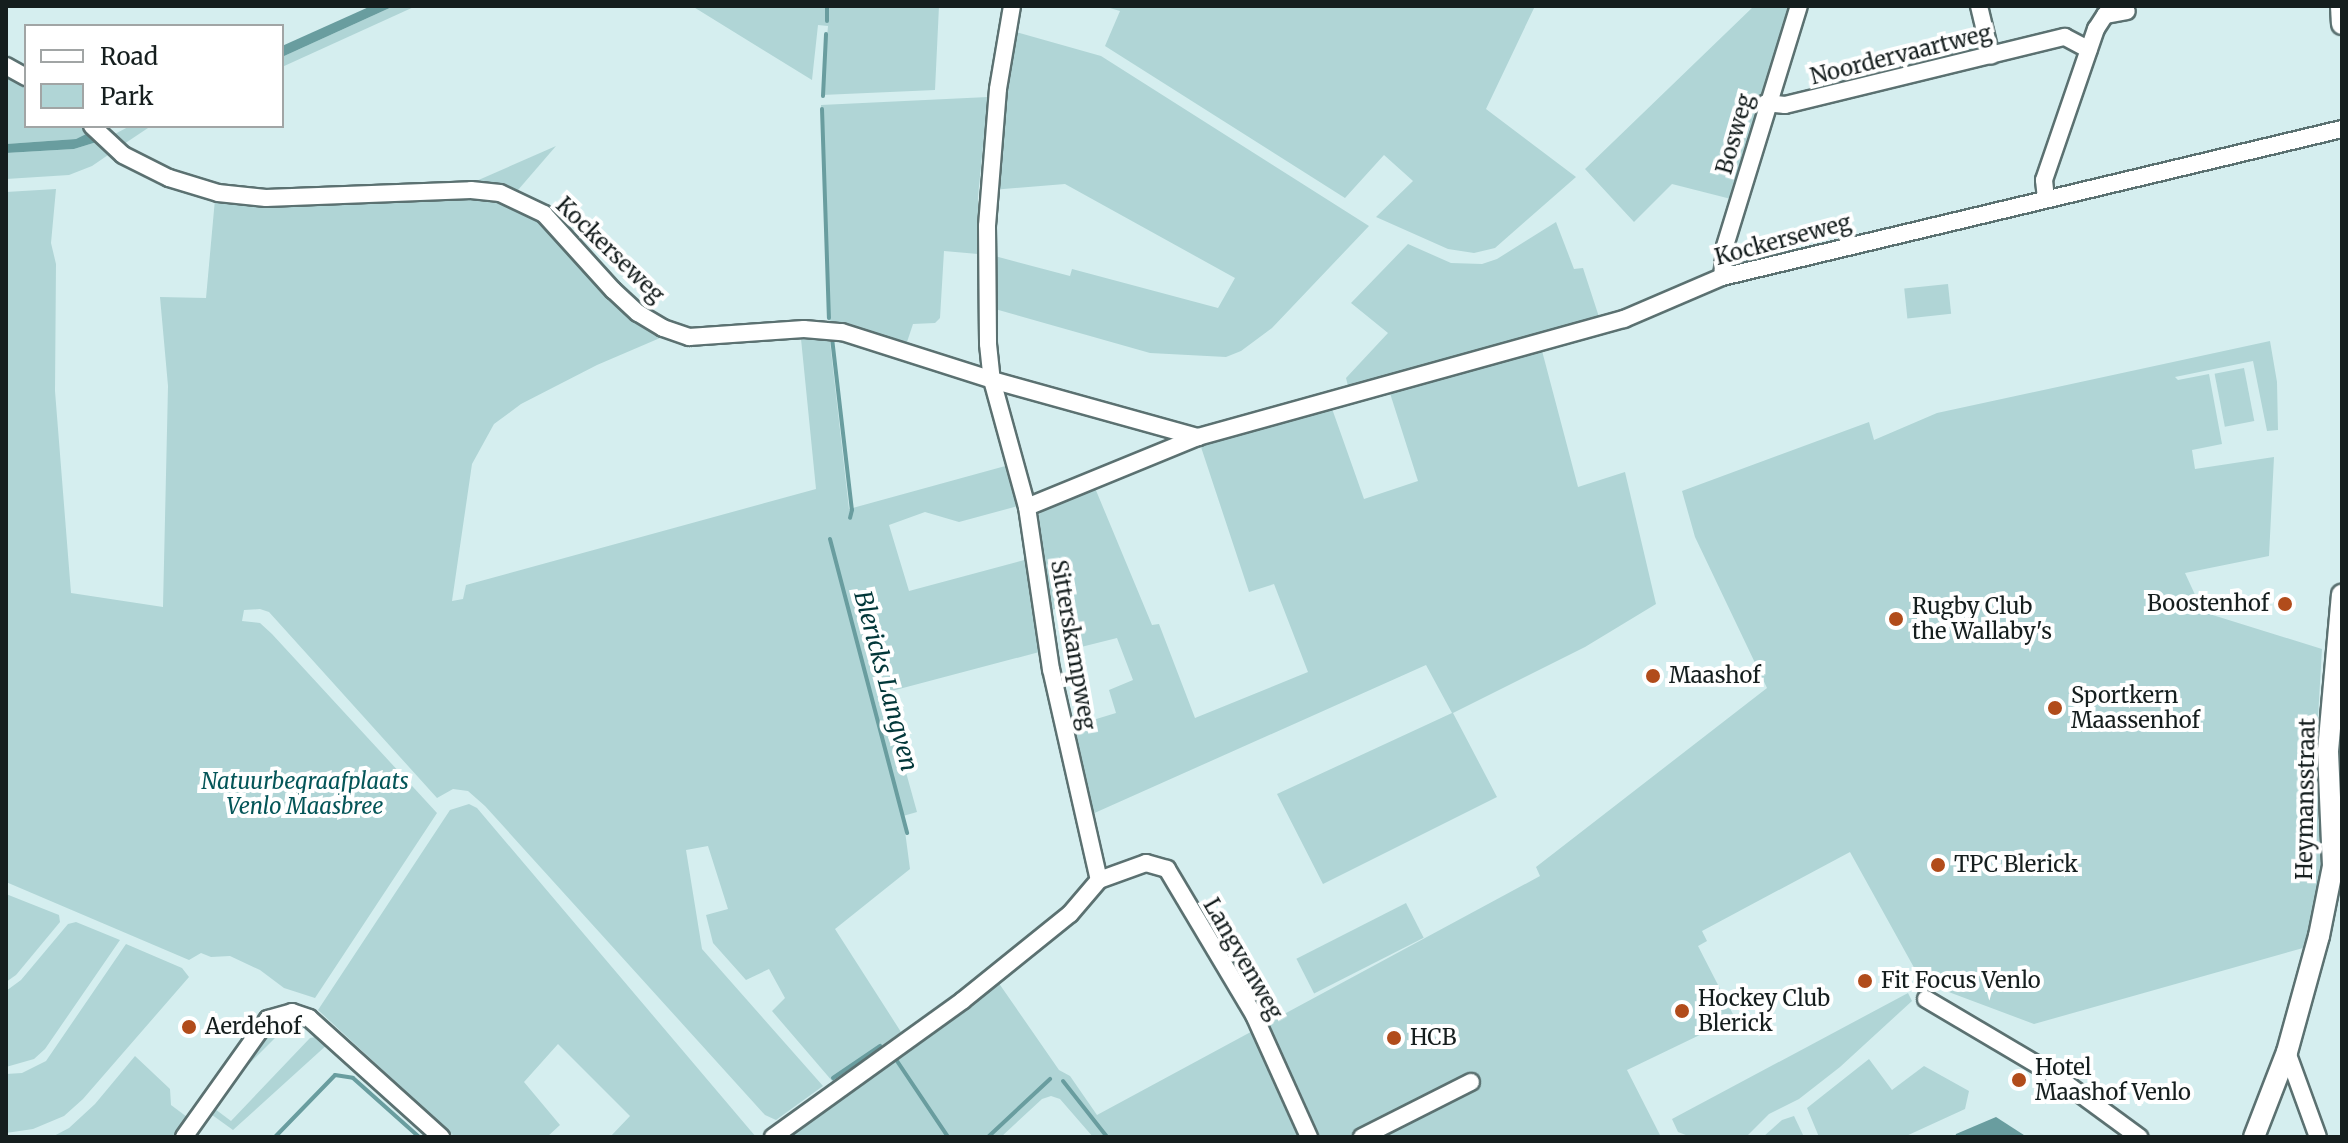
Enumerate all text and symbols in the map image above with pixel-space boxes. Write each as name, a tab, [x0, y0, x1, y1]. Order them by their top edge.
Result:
street label: Noordervaartweg	[1808, 20, 1994, 90]
legend	[24, 24, 284, 128]
text: Road	[100, 41, 158, 72]
text: Park	[100, 81, 153, 112]
street label: Bosweg	[1711, 91, 1759, 177]
street label: Kockerseweg	[550, 192, 670, 308]
street label: Kockerseweg	[1712, 209, 1854, 271]
street label: Sitterskampweg	[1045, 558, 1101, 732]
water label: Blericks Langven	[848, 588, 924, 774]
place label: Boostenhof	[2147, 591, 2269, 617]
place label: Rugby Club the Wallaby's	[1912, 593, 2052, 644]
marker: Boostenhof	[2276, 595, 2294, 613]
marker: Rugby Club the Wallaby's	[1887, 610, 1905, 628]
place label: Maashof	[1669, 663, 1761, 689]
marker: Maashof	[1644, 667, 1662, 685]
place label: Sportkern Maassenhof	[2071, 682, 2200, 734]
marker: Sportkern Maassenhof	[2046, 699, 2064, 717]
street label: Heymansstraat	[2291, 718, 2321, 880]
park label: Natuurbegraafplaats Venlo Maasbree	[201, 768, 409, 820]
place label: TPC Blerick	[1954, 852, 2078, 878]
marker: TPC Blerick	[1929, 856, 1947, 874]
street label: Langvenweg	[1198, 894, 1288, 1024]
place label: Fit Focus Venlo	[1881, 968, 2041, 994]
marker: Fit Focus Venlo	[1856, 972, 1874, 990]
place label: Hockey Club Blerick	[1698, 985, 1830, 1036]
marker: Hockey Club Blerick	[1673, 1002, 1691, 1020]
place label: Aerdehof	[205, 1014, 301, 1040]
marker: Aerdehof	[180, 1018, 198, 1036]
place label: HCB	[1410, 1025, 1456, 1051]
marker: HCB	[1385, 1029, 1403, 1047]
place label: Hotel Maashof Venlo	[2035, 1054, 2191, 1106]
marker: Hotel Maashof Venlo	[2010, 1071, 2028, 1089]

